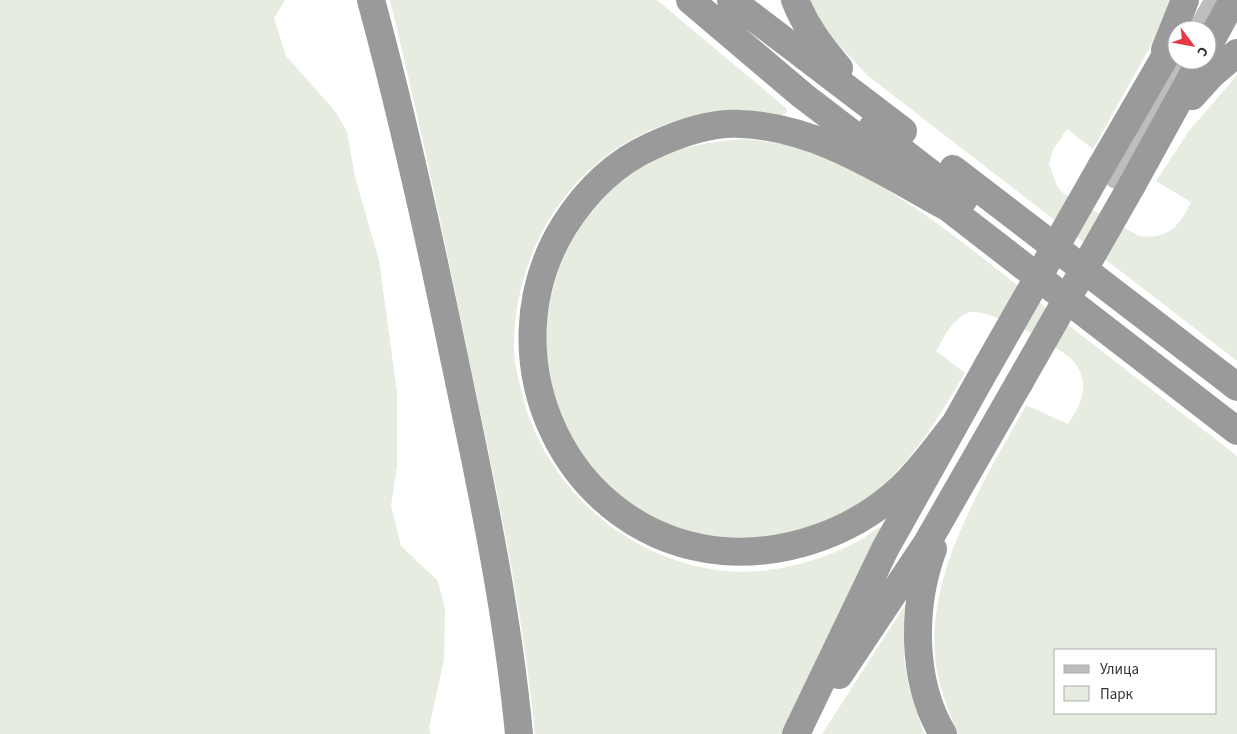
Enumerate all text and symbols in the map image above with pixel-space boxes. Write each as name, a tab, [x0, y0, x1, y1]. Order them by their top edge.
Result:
north arrow	[1167, 20, 1217, 70]
text: С	[1192, 43, 1213, 60]
legend	[1054, 649, 1217, 714]
text: Улица	[1100, 659, 1139, 680]
text: Парк	[1100, 684, 1134, 705]

